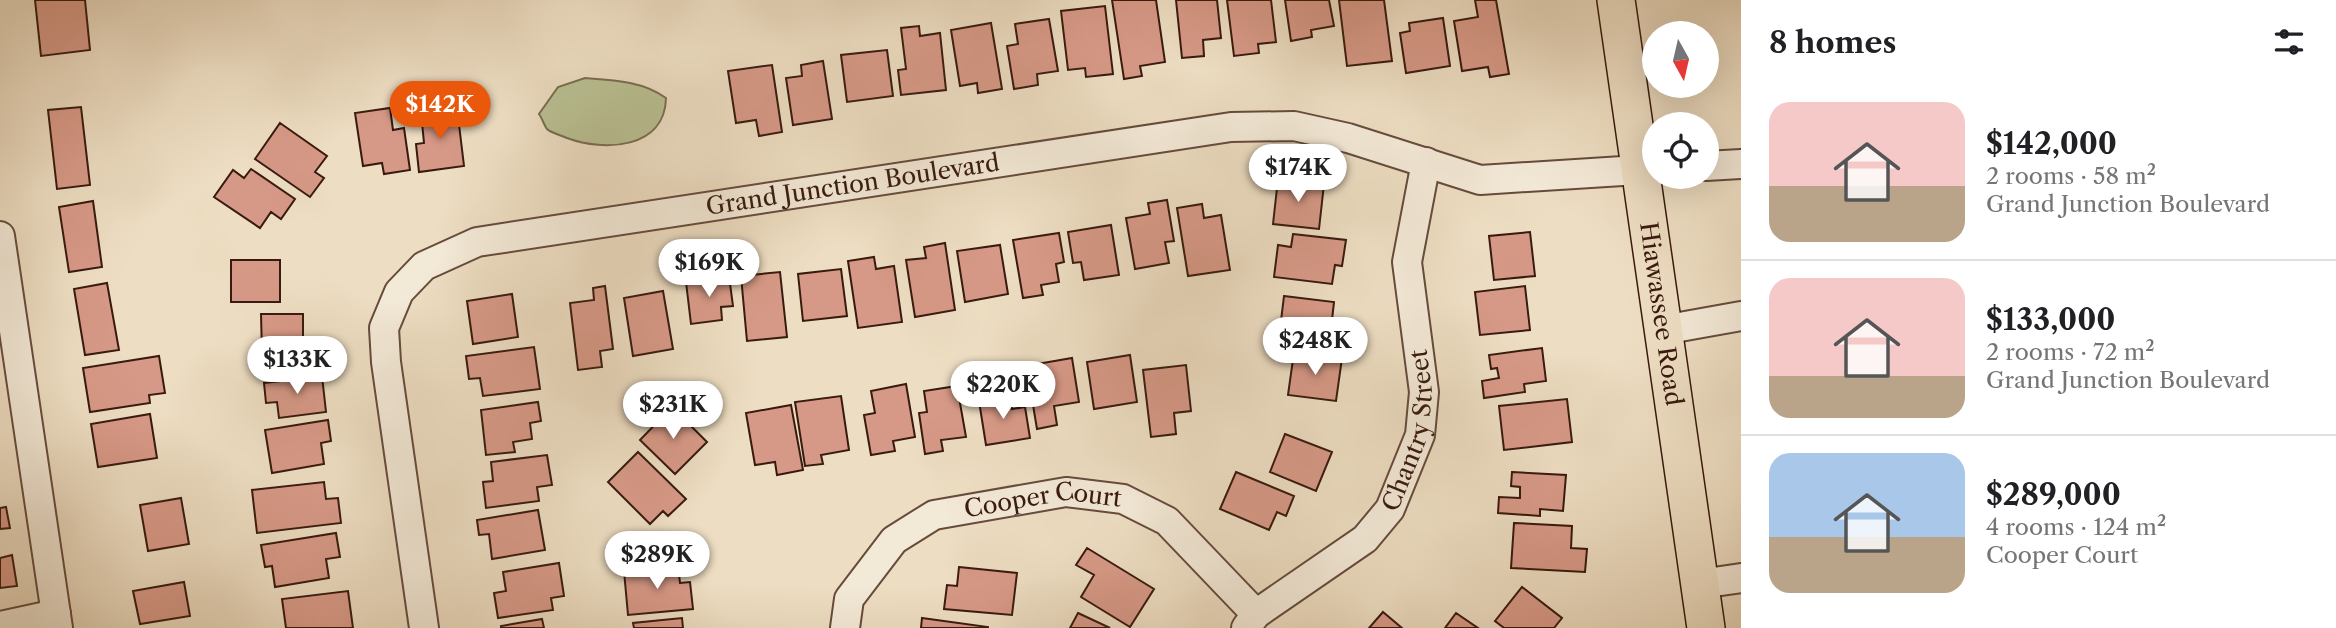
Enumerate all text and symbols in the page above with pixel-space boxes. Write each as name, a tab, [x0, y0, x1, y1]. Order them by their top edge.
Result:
north arrow	[1642, 21, 1718, 98]
map controls	[1642, 21, 1719, 189]
icon: filters	[2270, 23, 2308, 61]
text: 8 homes	[1769, 24, 1896, 61]
pin: $142K	[391, 82, 489, 141]
text: $142K	[406, 90, 474, 118]
button: locate	[1642, 112, 1719, 189]
text: $142,000	[1986, 125, 2117, 162]
icon: home	[1825, 130, 1909, 214]
pin: $174K	[1249, 144, 1347, 204]
street label: Grand Junction Boulevard	[704, 147, 1002, 221]
text: $174K	[1265, 153, 1331, 181]
text: 2 rooms · 58 m²	[1986, 162, 2156, 190]
text: Grand Junction Boulevard	[1986, 190, 2270, 218]
street label: Hiawassee Road	[1634, 220, 1689, 408]
pin: $169K	[660, 240, 758, 299]
text: $169K	[674, 248, 744, 276]
text: $133,000	[1986, 301, 2115, 338]
icon: home	[1825, 306, 1909, 390]
pin: $248K	[1266, 318, 1364, 377]
text: $248K	[1279, 326, 1351, 354]
pin: $133K	[248, 336, 346, 396]
text: 2 rooms · 72 m²	[1986, 338, 2155, 366]
text: $133K	[263, 345, 331, 373]
street label: Chantry Street	[1376, 347, 1438, 515]
pin: $220K	[954, 362, 1052, 421]
text: Grand Junction Boulevard	[1986, 366, 2270, 394]
text: $220K	[966, 370, 1040, 398]
pin: $231K	[624, 382, 722, 441]
text: $231K	[639, 390, 707, 418]
street label: Cooper Court	[962, 476, 1124, 523]
text: $289,000	[1986, 476, 2121, 513]
icon: home	[1825, 481, 1909, 565]
text: 4 rooms · 124 m²	[1986, 513, 2166, 541]
pin: $289K	[608, 532, 706, 591]
text: $289K	[621, 540, 693, 568]
text: Cooper Court	[1986, 541, 2138, 569]

